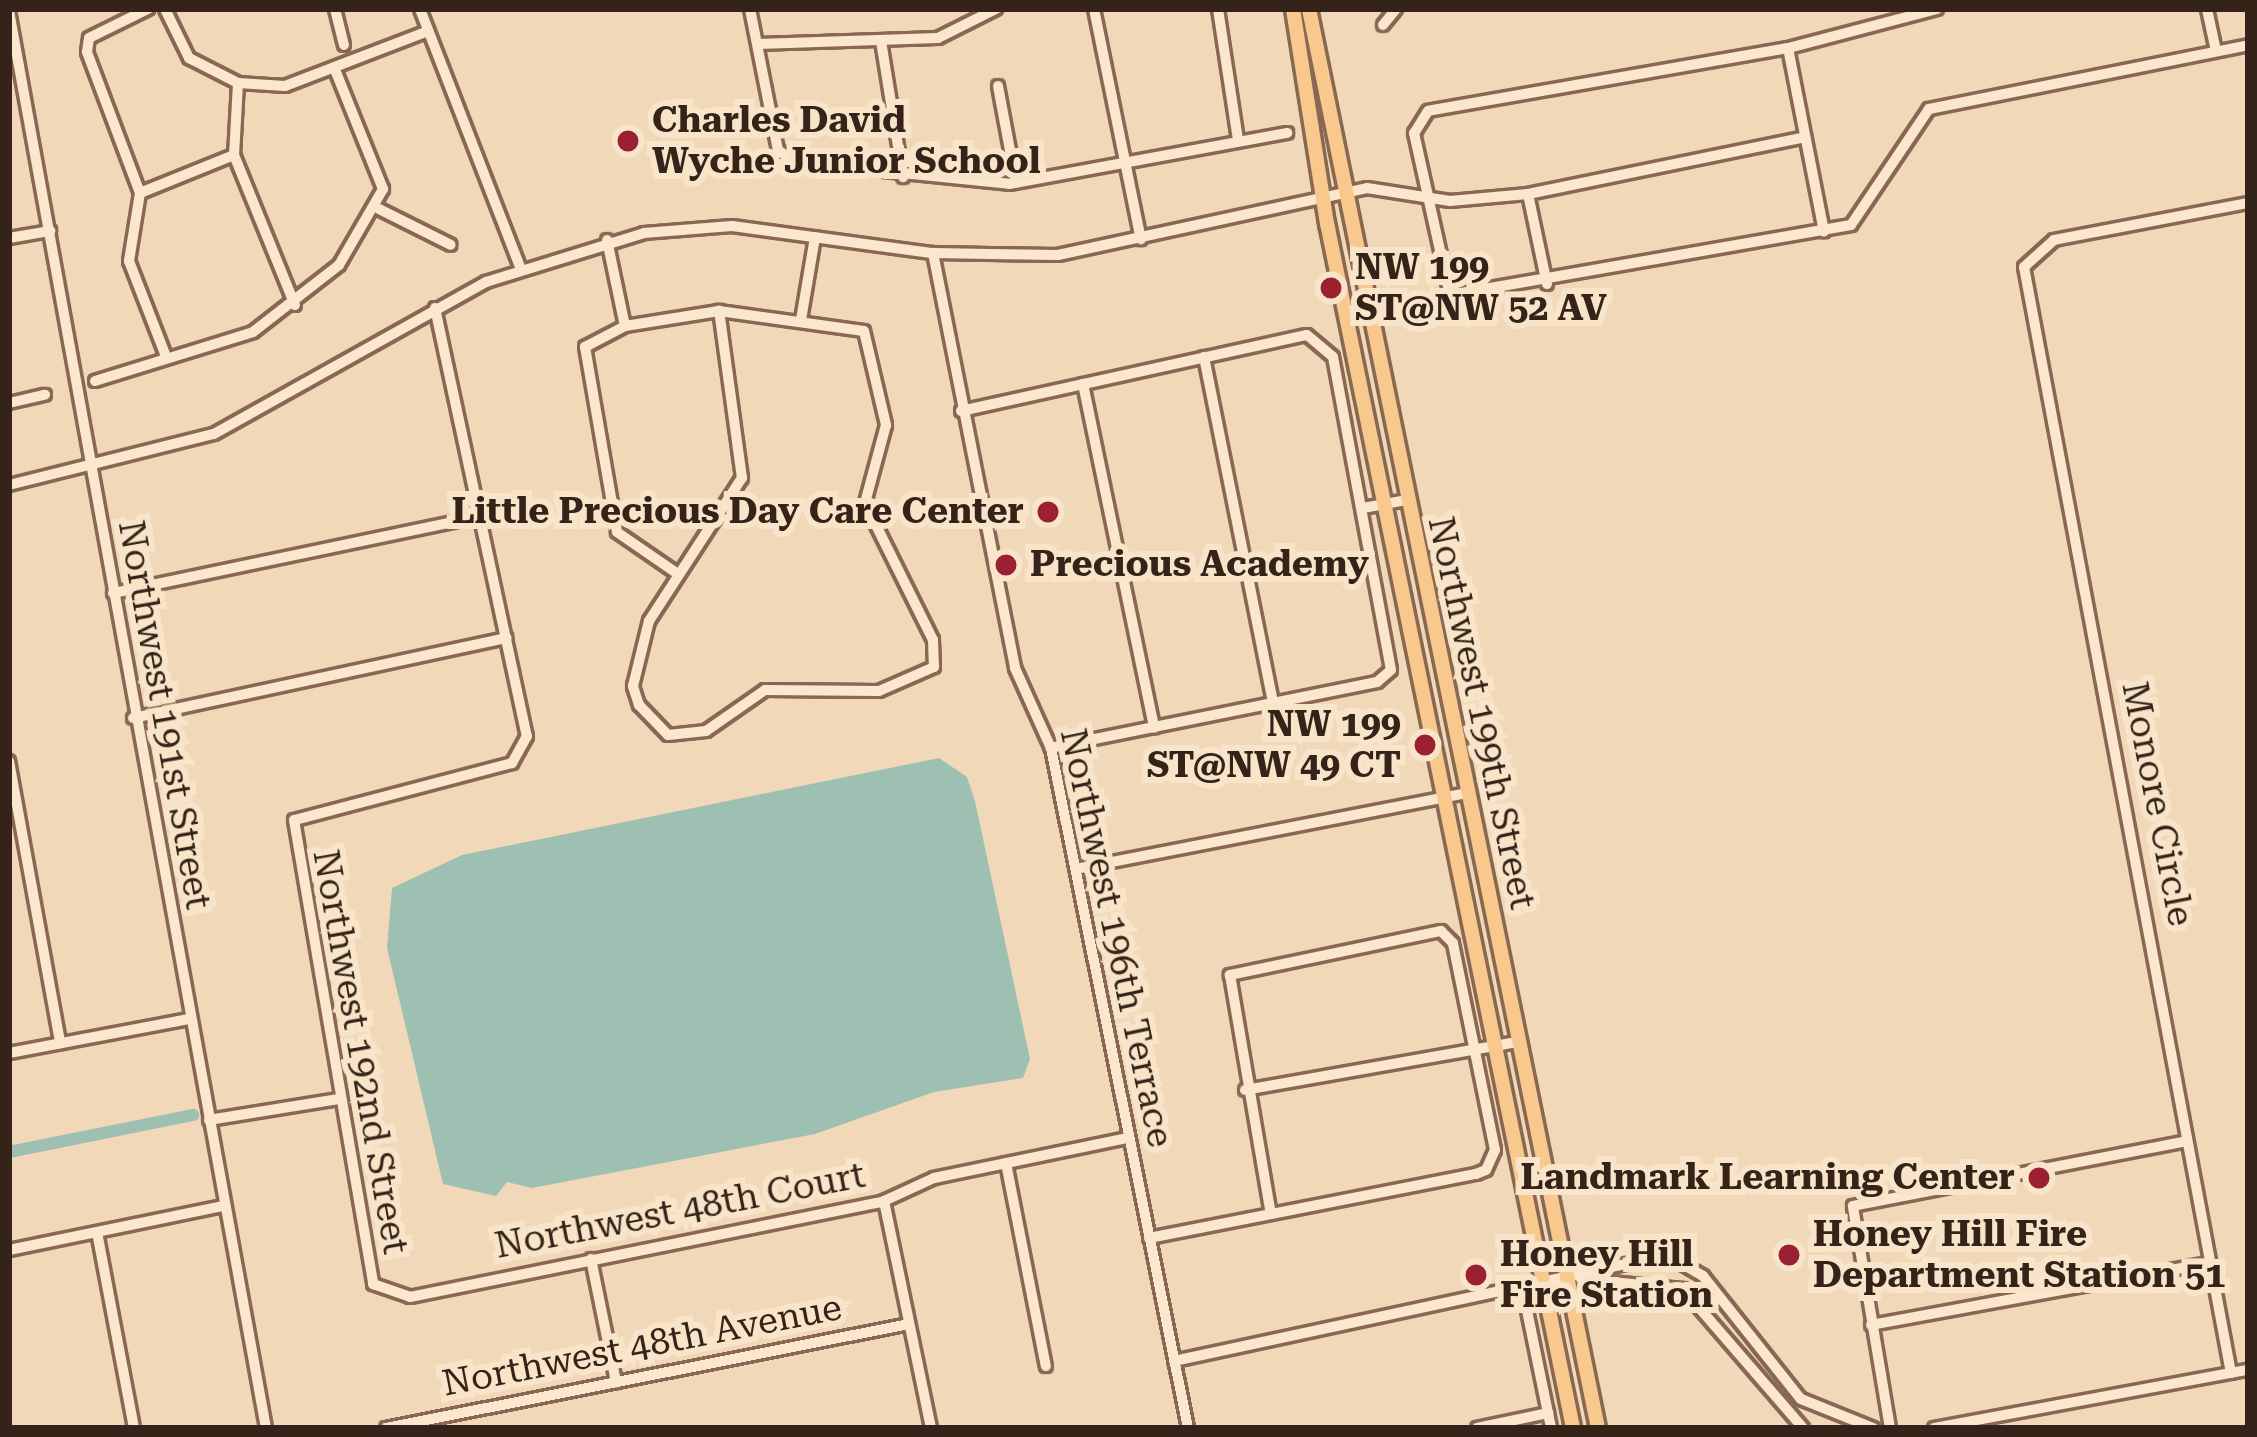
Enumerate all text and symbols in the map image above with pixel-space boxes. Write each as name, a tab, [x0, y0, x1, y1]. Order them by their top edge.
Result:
place label: Charles David Wyche Junior School	[652, 98, 1040, 183]
marker: Charles David Wyche Junior School	[615, 128, 641, 154]
place label: NW 199 ST@NW 52 AV	[1355, 245, 1607, 330]
marker: NW 199 ST@NW 52 AV	[1318, 275, 1344, 301]
place label: Little Precious Day Care Center	[452, 490, 1024, 534]
marker: Little Precious Day Care Center	[1035, 499, 1061, 525]
street label: Northwest 199th Street	[1418, 513, 1544, 913]
street label: Northwest 191st Street	[109, 517, 219, 913]
place label: Precious Academy	[1030, 543, 1369, 587]
marker: Precious Academy	[993, 552, 1019, 578]
street label: Monore Circle	[2112, 678, 2202, 930]
place label: NW 199 ST@NW 49 CT	[1147, 702, 1401, 787]
street label: Northwest 196th Terrace	[1051, 725, 1181, 1151]
marker: NW 199 ST@NW 49 CT	[1412, 732, 1438, 758]
street label: Northwest 192nd Street	[303, 846, 417, 1258]
street label: Northwest 48th Court	[491, 1154, 869, 1268]
place label: Landmark Learning Center	[1520, 1156, 2015, 1200]
marker: Landmark Learning Center	[2026, 1165, 2052, 1191]
place label: Honey Hill Fire Department Station 51	[1813, 1212, 2225, 1297]
place label: Honey Hill Fire Station	[1500, 1232, 1713, 1317]
marker: Honey Hill Fire Department Station 51	[1776, 1242, 1802, 1268]
marker: Honey Hill Fire Station	[1463, 1262, 1489, 1288]
street label: Northwest 48th Avenue	[439, 1286, 845, 1406]

